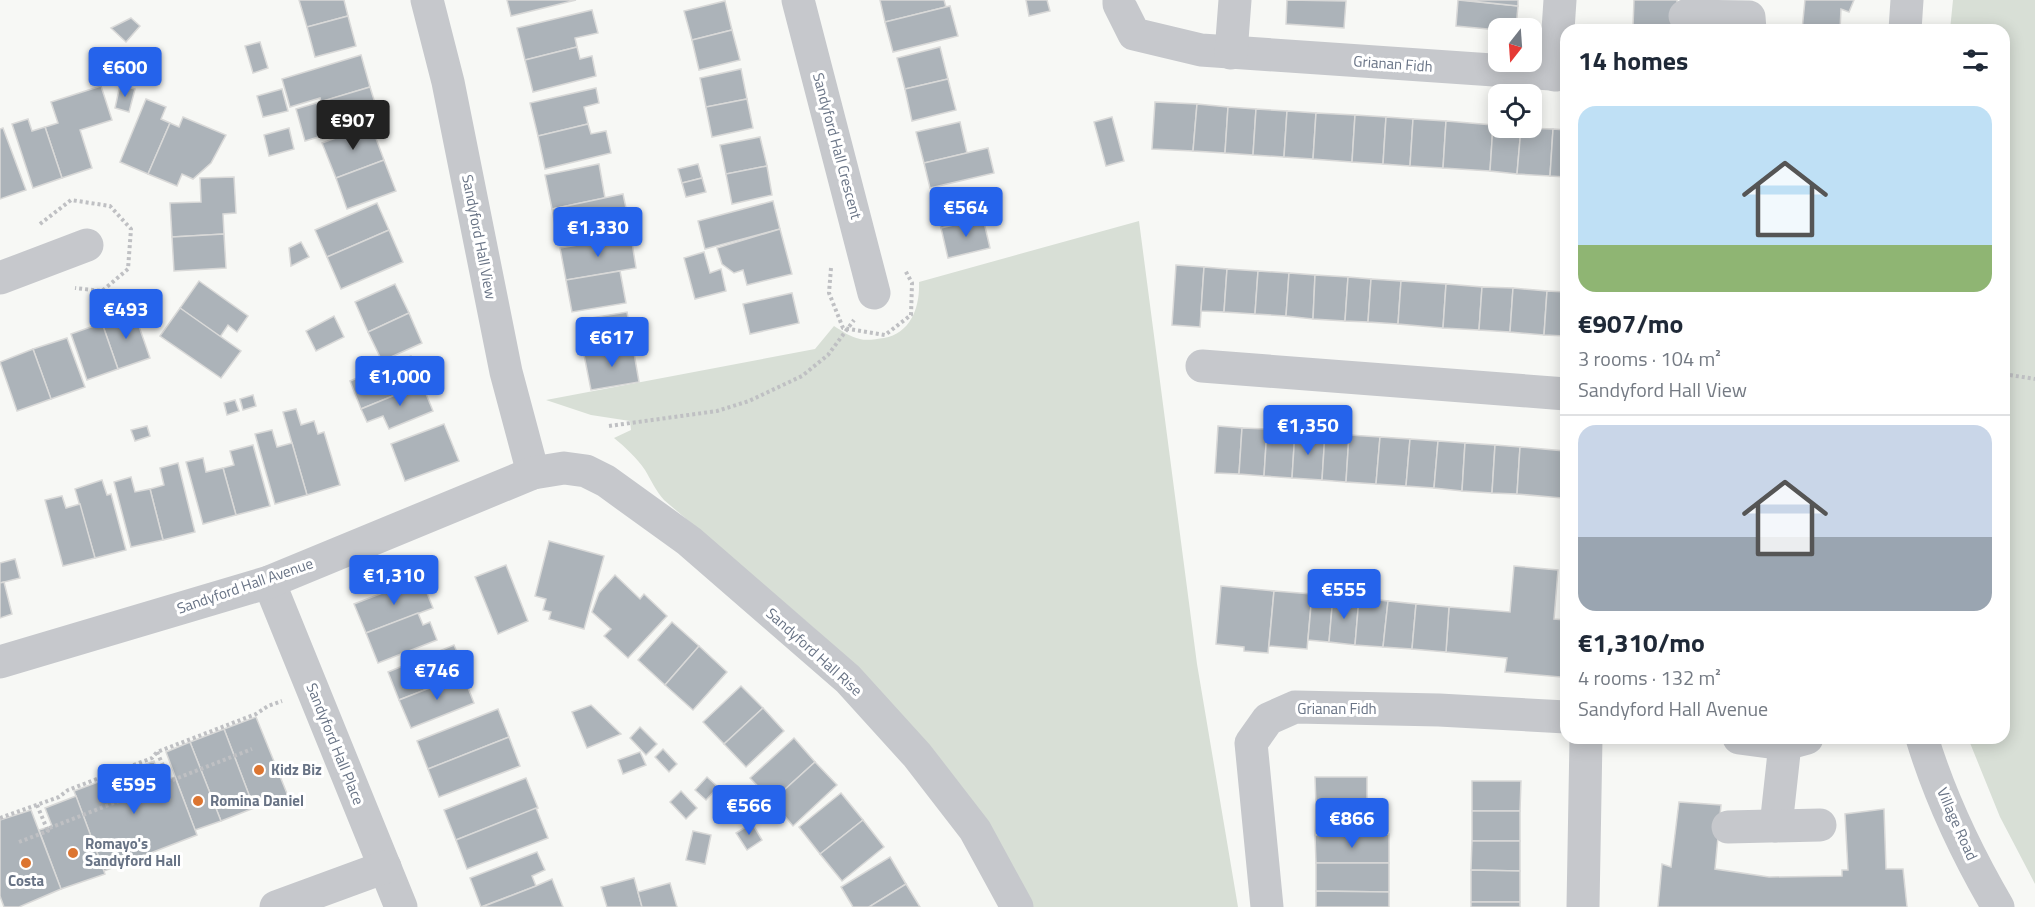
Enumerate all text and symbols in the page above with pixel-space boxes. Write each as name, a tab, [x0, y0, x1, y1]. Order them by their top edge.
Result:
north arrow	[1488, 18, 1542, 72]
map controls	[1488, 18, 1542, 138]
text: 14 homes	[1578, 41, 1688, 80]
icon: filters	[1959, 44, 1992, 77]
pin: €600	[89, 47, 161, 98]
street label: Grianan Fidh	[1353, 49, 1433, 78]
text: €600	[103, 51, 147, 82]
street label: Sandyford Hall Crescent	[807, 70, 868, 222]
button: locate	[1488, 84, 1542, 138]
pin: €907	[317, 100, 389, 151]
text: €907	[331, 104, 375, 135]
icon: home	[1731, 145, 1839, 253]
street label: Sandyford Hall View	[456, 173, 503, 301]
pin: €564	[930, 187, 1002, 238]
text: €564	[944, 191, 988, 222]
pin: €1,330	[549, 207, 647, 258]
text: €1,330	[567, 211, 629, 242]
pin: €493	[90, 289, 162, 340]
text: €493	[104, 293, 148, 324]
text: €907/mo	[1578, 304, 1683, 343]
pin: €617	[576, 317, 648, 368]
text: €617	[590, 321, 634, 352]
text: 3 rooms · 104 m²	[1578, 343, 1721, 374]
pin: €1,000	[351, 356, 449, 407]
text: €1,000	[369, 360, 431, 391]
text: Sandyford Hall View	[1578, 374, 1747, 405]
pin: €1,350	[1259, 405, 1357, 456]
text: €1,350	[1277, 409, 1339, 440]
icon: home	[1731, 464, 1839, 572]
street label: Sandyford Hall Avenue	[174, 551, 316, 620]
pin: €1,310	[345, 555, 443, 606]
text: €1,310	[363, 559, 425, 590]
pin: €555	[1308, 569, 1380, 620]
text: €555	[1322, 573, 1366, 604]
street label: Sandyford Hall Rise	[761, 602, 868, 701]
text: €1,310/mo	[1578, 623, 1705, 662]
pin: €746	[401, 650, 473, 701]
text: €746	[415, 654, 459, 685]
text: 4 rooms · 132 m²	[1578, 662, 1721, 693]
street label: Sandyford Hall Place	[301, 679, 370, 808]
text: Sandyford Hall Avenue	[1578, 693, 1768, 724]
street label: Grianan Fidh	[1297, 697, 1377, 720]
place label: Kidz Biz	[271, 758, 322, 781]
marker: Kidz Biz	[252, 763, 266, 777]
pin: €595	[98, 764, 170, 815]
text: €595	[112, 768, 156, 799]
street label: Village Road	[1931, 784, 1984, 864]
pin: €566	[713, 785, 785, 836]
place label: Romina Daniel	[210, 789, 304, 812]
text: €566	[727, 789, 771, 820]
marker: Romina Daniel	[191, 794, 205, 808]
pin: €866	[1316, 798, 1388, 849]
text: €866	[1330, 802, 1374, 833]
place label: Romayo's Sandyford Hall	[85, 832, 181, 872]
marker: Romayo's Sandyford Hall	[66, 846, 80, 860]
marker: Costa	[19, 856, 33, 870]
place label: Costa	[8, 869, 44, 892]

